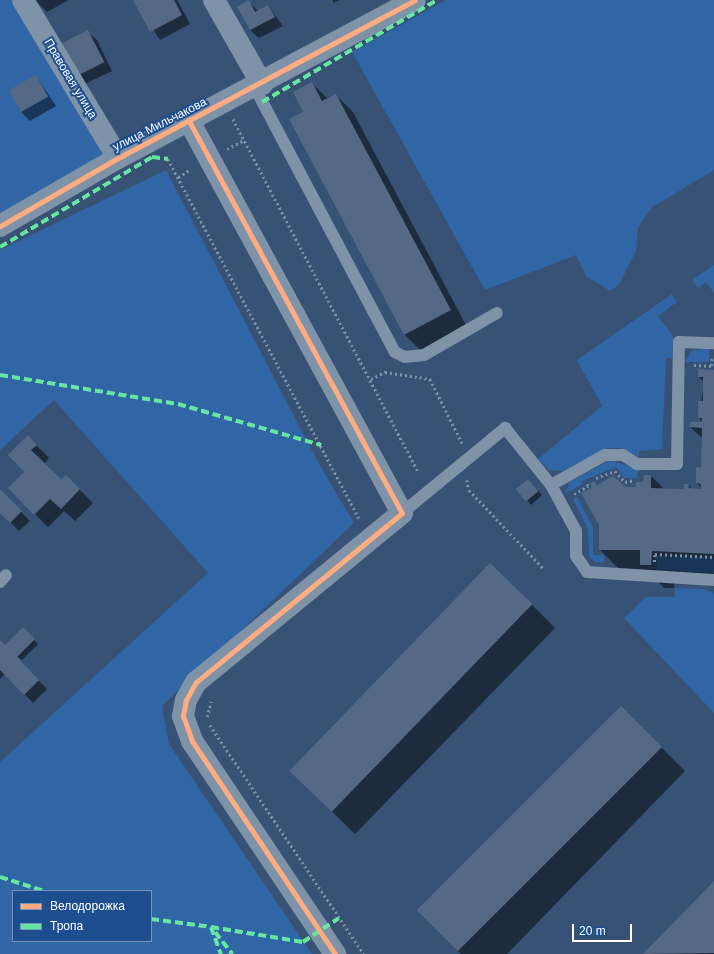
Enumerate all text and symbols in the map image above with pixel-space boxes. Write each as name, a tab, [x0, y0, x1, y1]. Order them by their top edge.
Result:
street label: Правовая улица	[40, 36, 100, 122]
street label: улица Мильчакова	[111, 95, 209, 155]
legend	[12, 890, 152, 942]
text: Велодорожка	[50, 899, 125, 913]
scale bar	[574, 916, 634, 942]
text: Тропа	[50, 919, 83, 933]
text: 20 m	[579, 924, 606, 938]

